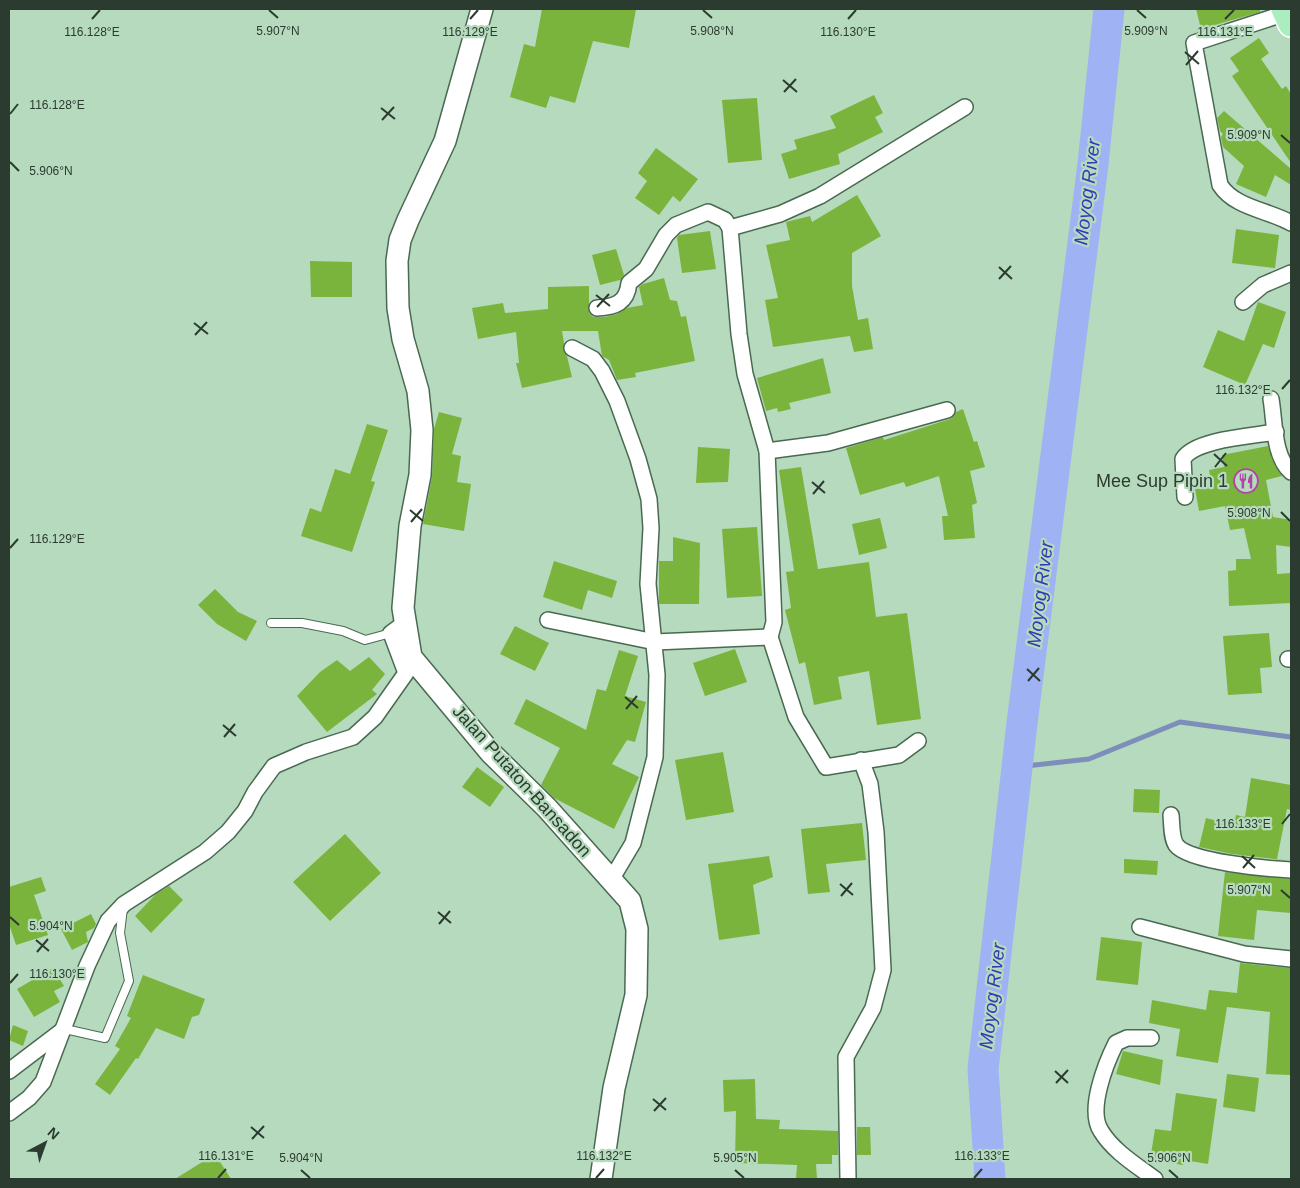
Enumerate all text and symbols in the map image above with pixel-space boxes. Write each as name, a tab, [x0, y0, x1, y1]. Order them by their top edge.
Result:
text: 5.907°N	[256, 24, 300, 38]
text: 5.908°N	[690, 24, 734, 38]
text: 5.909°N	[1124, 24, 1168, 38]
text: 116.128°E	[64, 25, 120, 39]
text: 116.129°E	[442, 25, 498, 39]
text: 116.130°E	[820, 25, 876, 39]
text: 116.131°E	[1197, 25, 1253, 39]
text: 116.128°E	[29, 98, 85, 112]
text: 5.909°N	[1227, 128, 1271, 142]
water label: Moyog River	[1070, 137, 1104, 246]
text: 5.906°N	[29, 164, 73, 178]
text: 116.132°E	[1215, 383, 1271, 397]
restaurant icon: Mee Sup Pipin 1	[1233, 468, 1259, 494]
place label: Mee Sup Pipin 1	[1096, 471, 1228, 491]
text: 5.908°N	[1227, 506, 1271, 520]
text: 116.129°E	[29, 532, 85, 546]
water label: Moyog River	[1023, 539, 1057, 648]
street label: Jalan Putaton-Bansadon	[449, 701, 595, 861]
text: 116.133°E	[1215, 817, 1271, 831]
text: 5.907°N	[1227, 883, 1271, 897]
text: 5.904°N	[29, 919, 73, 933]
water label: Moyog River	[975, 941, 1009, 1050]
text: 116.130°E	[29, 967, 85, 981]
north arrow	[20, 1118, 70, 1168]
text: N	[44, 1124, 63, 1143]
text: 116.131°E	[198, 1149, 254, 1163]
text: 116.132°E	[576, 1149, 632, 1163]
text: 116.133°E	[954, 1149, 1010, 1163]
text: 5.904°N	[279, 1151, 323, 1165]
text: 5.905°N	[713, 1151, 757, 1165]
text: 5.906°N	[1147, 1151, 1191, 1165]

